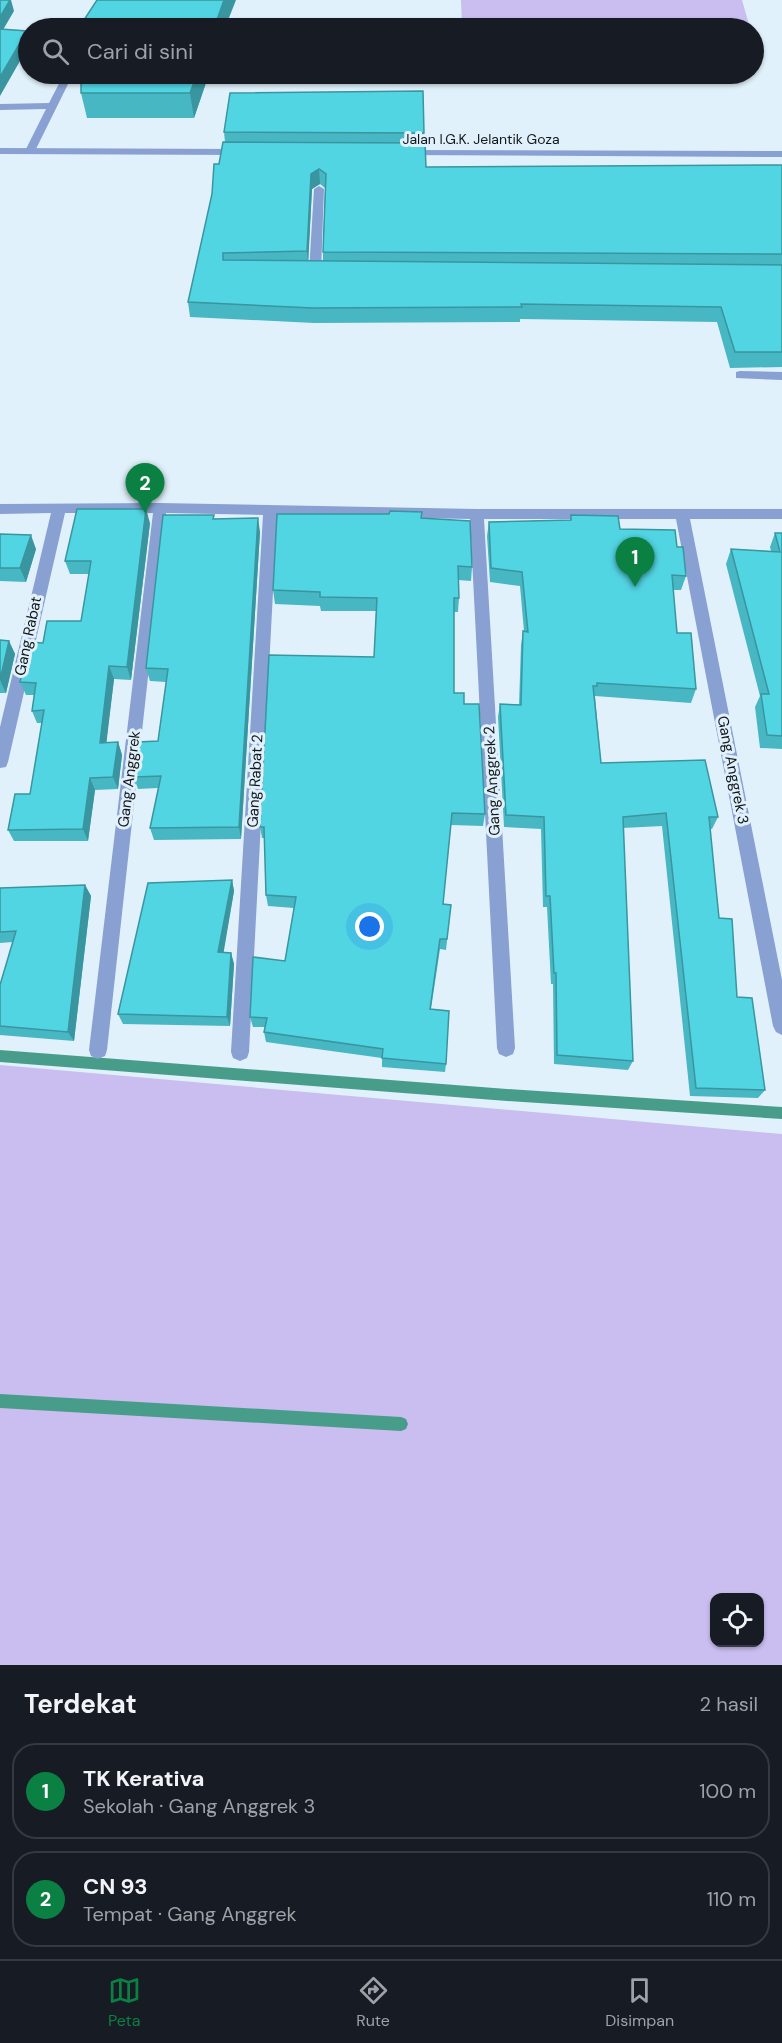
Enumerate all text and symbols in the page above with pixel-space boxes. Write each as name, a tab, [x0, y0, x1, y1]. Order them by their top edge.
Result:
search box	[18, 18, 764, 84]
icon: search	[39, 35, 72, 68]
text: Cari di sini	[87, 37, 193, 66]
street label: Jalan I.G.K. Jelantik Goza	[402, 130, 560, 148]
pin: 2	[126, 464, 164, 513]
pin: 1	[616, 538, 654, 587]
street label: Gang Rabat	[10, 594, 46, 677]
street label: Gang Anggrek 3	[713, 714, 753, 826]
street label: Gang Anggrek 2	[479, 726, 505, 836]
street label: Gang Anggrek	[113, 729, 145, 828]
street label: Gang Rabat 2	[243, 734, 267, 828]
your location	[355, 912, 384, 941]
map controls	[710, 1593, 764, 1647]
button: locate	[710, 1593, 764, 1647]
text: Terdekat	[24, 1687, 137, 1721]
text: 2 hasil	[699, 1691, 758, 1717]
text: TK Kerativa	[83, 1764, 204, 1793]
text: 1	[42, 1778, 49, 1804]
text: 100 m	[699, 1778, 756, 1804]
text: Sekolah · Gang Anggrek 3	[83, 1793, 315, 1819]
text: CN 93	[83, 1872, 148, 1901]
text: 2	[40, 1886, 51, 1912]
text: 110 m	[707, 1886, 756, 1912]
text: Tempat · Gang Anggrek	[83, 1901, 297, 1927]
tab: Peta	[108, 1974, 141, 2031]
tab: Rute	[356, 1974, 390, 2031]
tab: Disimpan	[605, 1974, 674, 2031]

